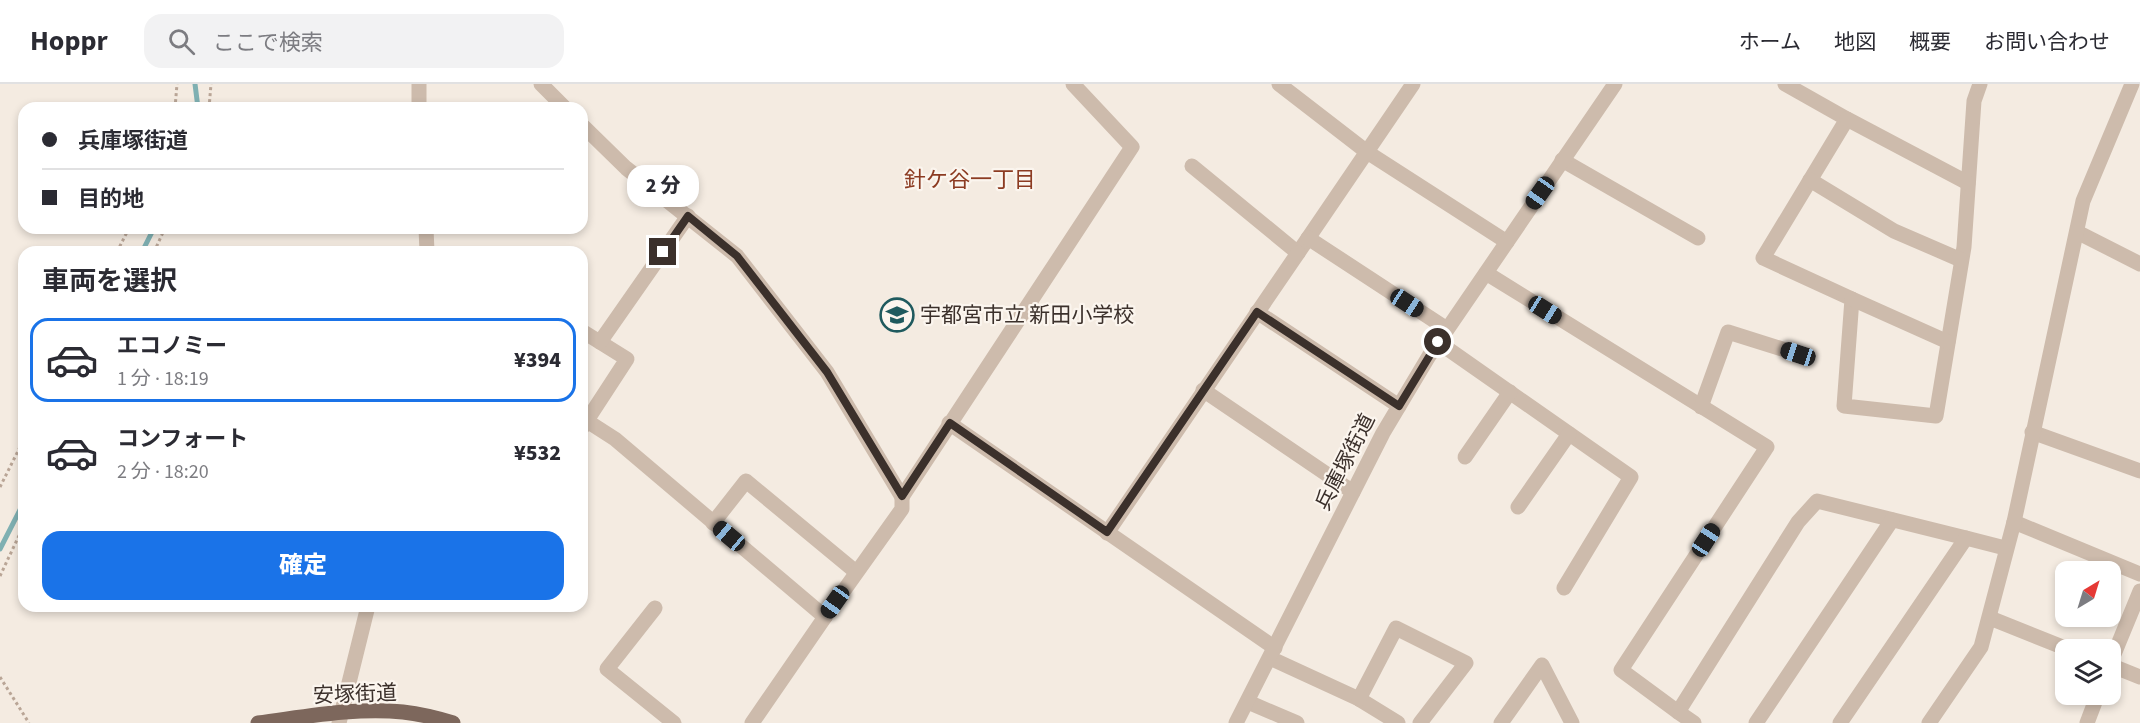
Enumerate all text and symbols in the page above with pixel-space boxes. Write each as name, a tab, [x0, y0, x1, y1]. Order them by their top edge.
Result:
search box	[144, 14, 564, 68]
text: Hoppr	[30, 21, 108, 61]
icon: search	[165, 25, 198, 58]
text: ここで検索	[213, 27, 323, 59]
text: ホーム	[1739, 27, 1801, 57]
text: 地図	[1834, 27, 1876, 57]
text: 概要	[1909, 27, 1951, 57]
text: お問い合わせ	[1984, 27, 2110, 57]
text: 兵庫塚街道	[78, 125, 188, 157]
district label: 針ケ谷一丁目	[904, 164, 1036, 196]
callout: 2 分	[627, 165, 699, 207]
text: 2 分	[646, 172, 680, 200]
car	[1522, 173, 1558, 213]
text: 目的地	[78, 183, 144, 215]
route end	[649, 238, 676, 265]
text: 車両を選択	[42, 262, 177, 301]
car	[1387, 286, 1427, 320]
car	[1525, 293, 1565, 327]
school or university icon: 宇都宮市立 新田小学校	[879, 297, 915, 333]
place label: 宇都宮市立 新田小学校	[920, 300, 1134, 330]
route start	[1424, 328, 1451, 355]
text: エコノミー	[117, 330, 227, 362]
icon: car	[45, 333, 99, 387]
car	[1778, 340, 1818, 368]
text: ¥394	[514, 344, 561, 376]
text: 1 分 · 18:19	[117, 365, 209, 393]
street label: 兵庫塚街道	[1308, 408, 1382, 516]
text: コンフォート	[117, 423, 248, 455]
icon: car	[45, 426, 99, 480]
text: ¥532	[514, 437, 561, 469]
text: 2 分 · 18:20	[117, 458, 209, 486]
car	[709, 518, 749, 554]
car	[1689, 520, 1723, 560]
button: 確定	[42, 531, 564, 600]
north arrow	[2055, 561, 2121, 627]
map controls	[2055, 561, 2121, 705]
car	[817, 582, 853, 622]
button: layers	[2055, 639, 2121, 705]
street label: 安塚街道	[313, 678, 397, 710]

